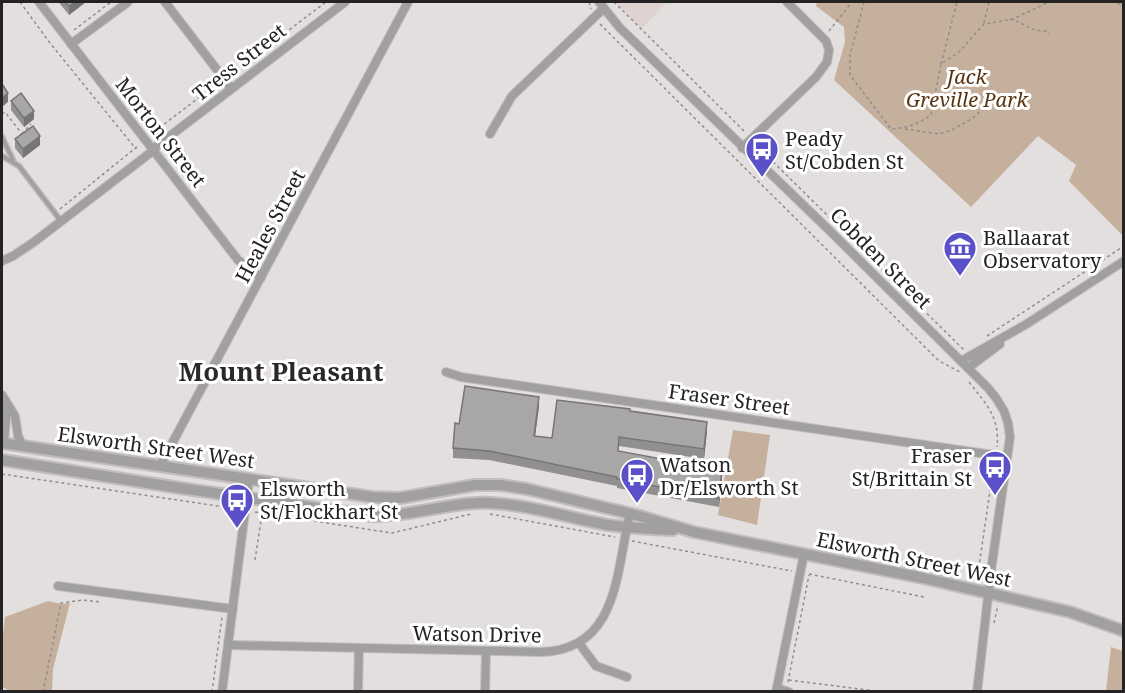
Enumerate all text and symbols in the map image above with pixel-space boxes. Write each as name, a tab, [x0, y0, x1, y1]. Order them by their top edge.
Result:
street label: Tress Street	[187, 17, 291, 107]
park label: Jack Greville Park	[906, 63, 1029, 113]
street label: Morton Street	[110, 72, 212, 192]
place label: Peady St/Cobden St	[785, 125, 904, 175]
bus stop icon: Peady St/Cobden St	[744, 131, 780, 178]
street label: Heales Street	[229, 165, 311, 287]
street label: Cobden Street	[824, 201, 938, 315]
place label: Ballaarat Observatory	[983, 224, 1102, 274]
museum icon: Ballaarat Observatory	[942, 230, 978, 277]
district label: Mount Pleasant	[179, 353, 384, 389]
street label: Fraser Street	[667, 377, 791, 421]
street label: Elsworth Street West	[56, 420, 256, 474]
place label: Fraser St/Brittain St	[852, 442, 973, 492]
bus stop icon: Fraser St/Brittain St	[977, 449, 1013, 496]
place label: Watson Dr/Elsworth St	[660, 451, 798, 501]
bus stop icon: Watson Dr/Elsworth St	[619, 457, 655, 504]
place label: Elsworth St/Flockhart St	[260, 475, 398, 525]
bus stop icon: Elsworth St/Flockhart St	[219, 482, 255, 529]
street label: Elsworth Street West	[814, 525, 1014, 593]
street label: Watson Drive	[412, 619, 542, 649]

